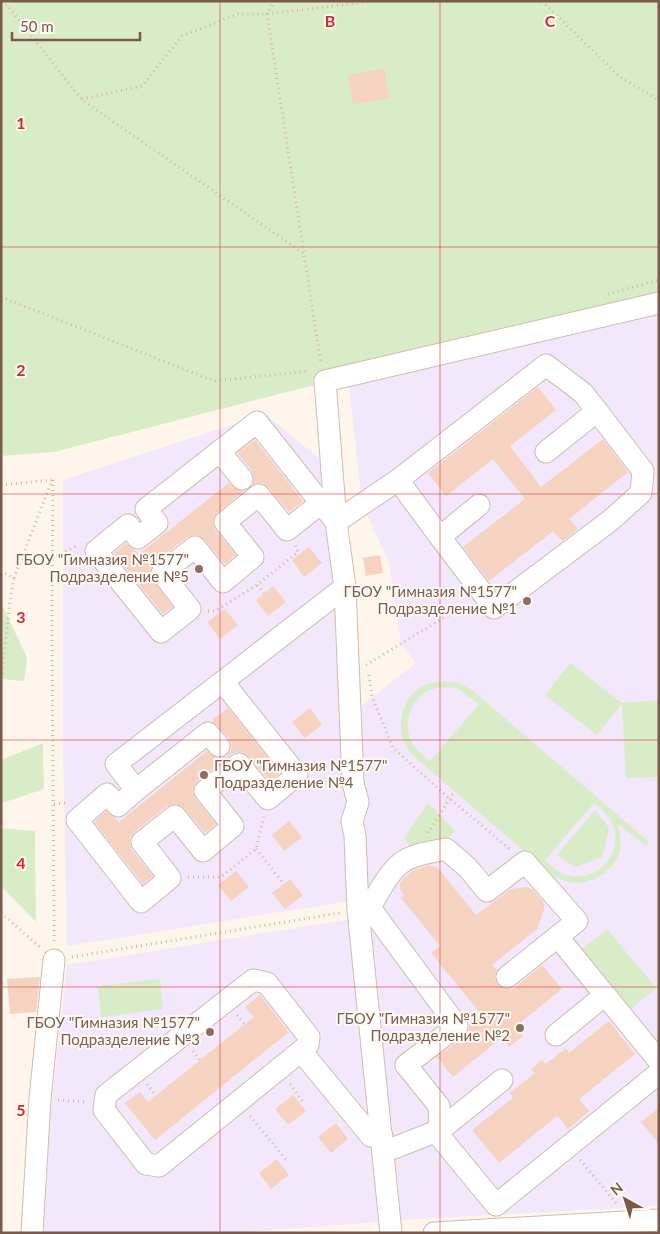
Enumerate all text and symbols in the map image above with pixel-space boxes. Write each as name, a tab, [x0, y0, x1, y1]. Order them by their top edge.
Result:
scale bar	[12, 10, 140, 42]
text: B	[325, 11, 335, 30]
text: C	[545, 11, 556, 30]
text: 50 m	[20, 17, 54, 35]
text: 1	[16, 113, 26, 132]
text: 2	[16, 360, 26, 379]
place label: ГБОУ "Гимназия №1577" Подразделение №5	[15, 550, 189, 585]
marker: ГБОУ "Гимназия №1577" Подразделение №5	[193, 563, 205, 575]
place label: ГБОУ "Гимназия №1577" Подразделение №1	[343, 582, 517, 617]
marker: ГБОУ "Гимназия №1577" Подразделение №1	[521, 595, 533, 607]
text: 3	[16, 607, 26, 626]
place label: ГБОУ "Гимназия №1577" Подразделение №4	[214, 756, 388, 791]
marker: ГБОУ "Гимназия №1577" Подразделение №4	[198, 769, 210, 781]
text: 4	[16, 853, 26, 872]
place label: ГБОУ "Гимназия №1577" Подразделение №2	[336, 1009, 510, 1044]
place label: ГБОУ "Гимназия №1577" Подразделение №3	[26, 1013, 200, 1048]
marker: ГБОУ "Гимназия №1577" Подразделение №2	[514, 1022, 526, 1034]
marker: ГБОУ "Гимназия №1577" Подразделение №3	[204, 1026, 216, 1038]
text: 5	[16, 1100, 26, 1119]
north arrow	[600, 1174, 650, 1224]
text: N	[607, 1179, 626, 1199]

